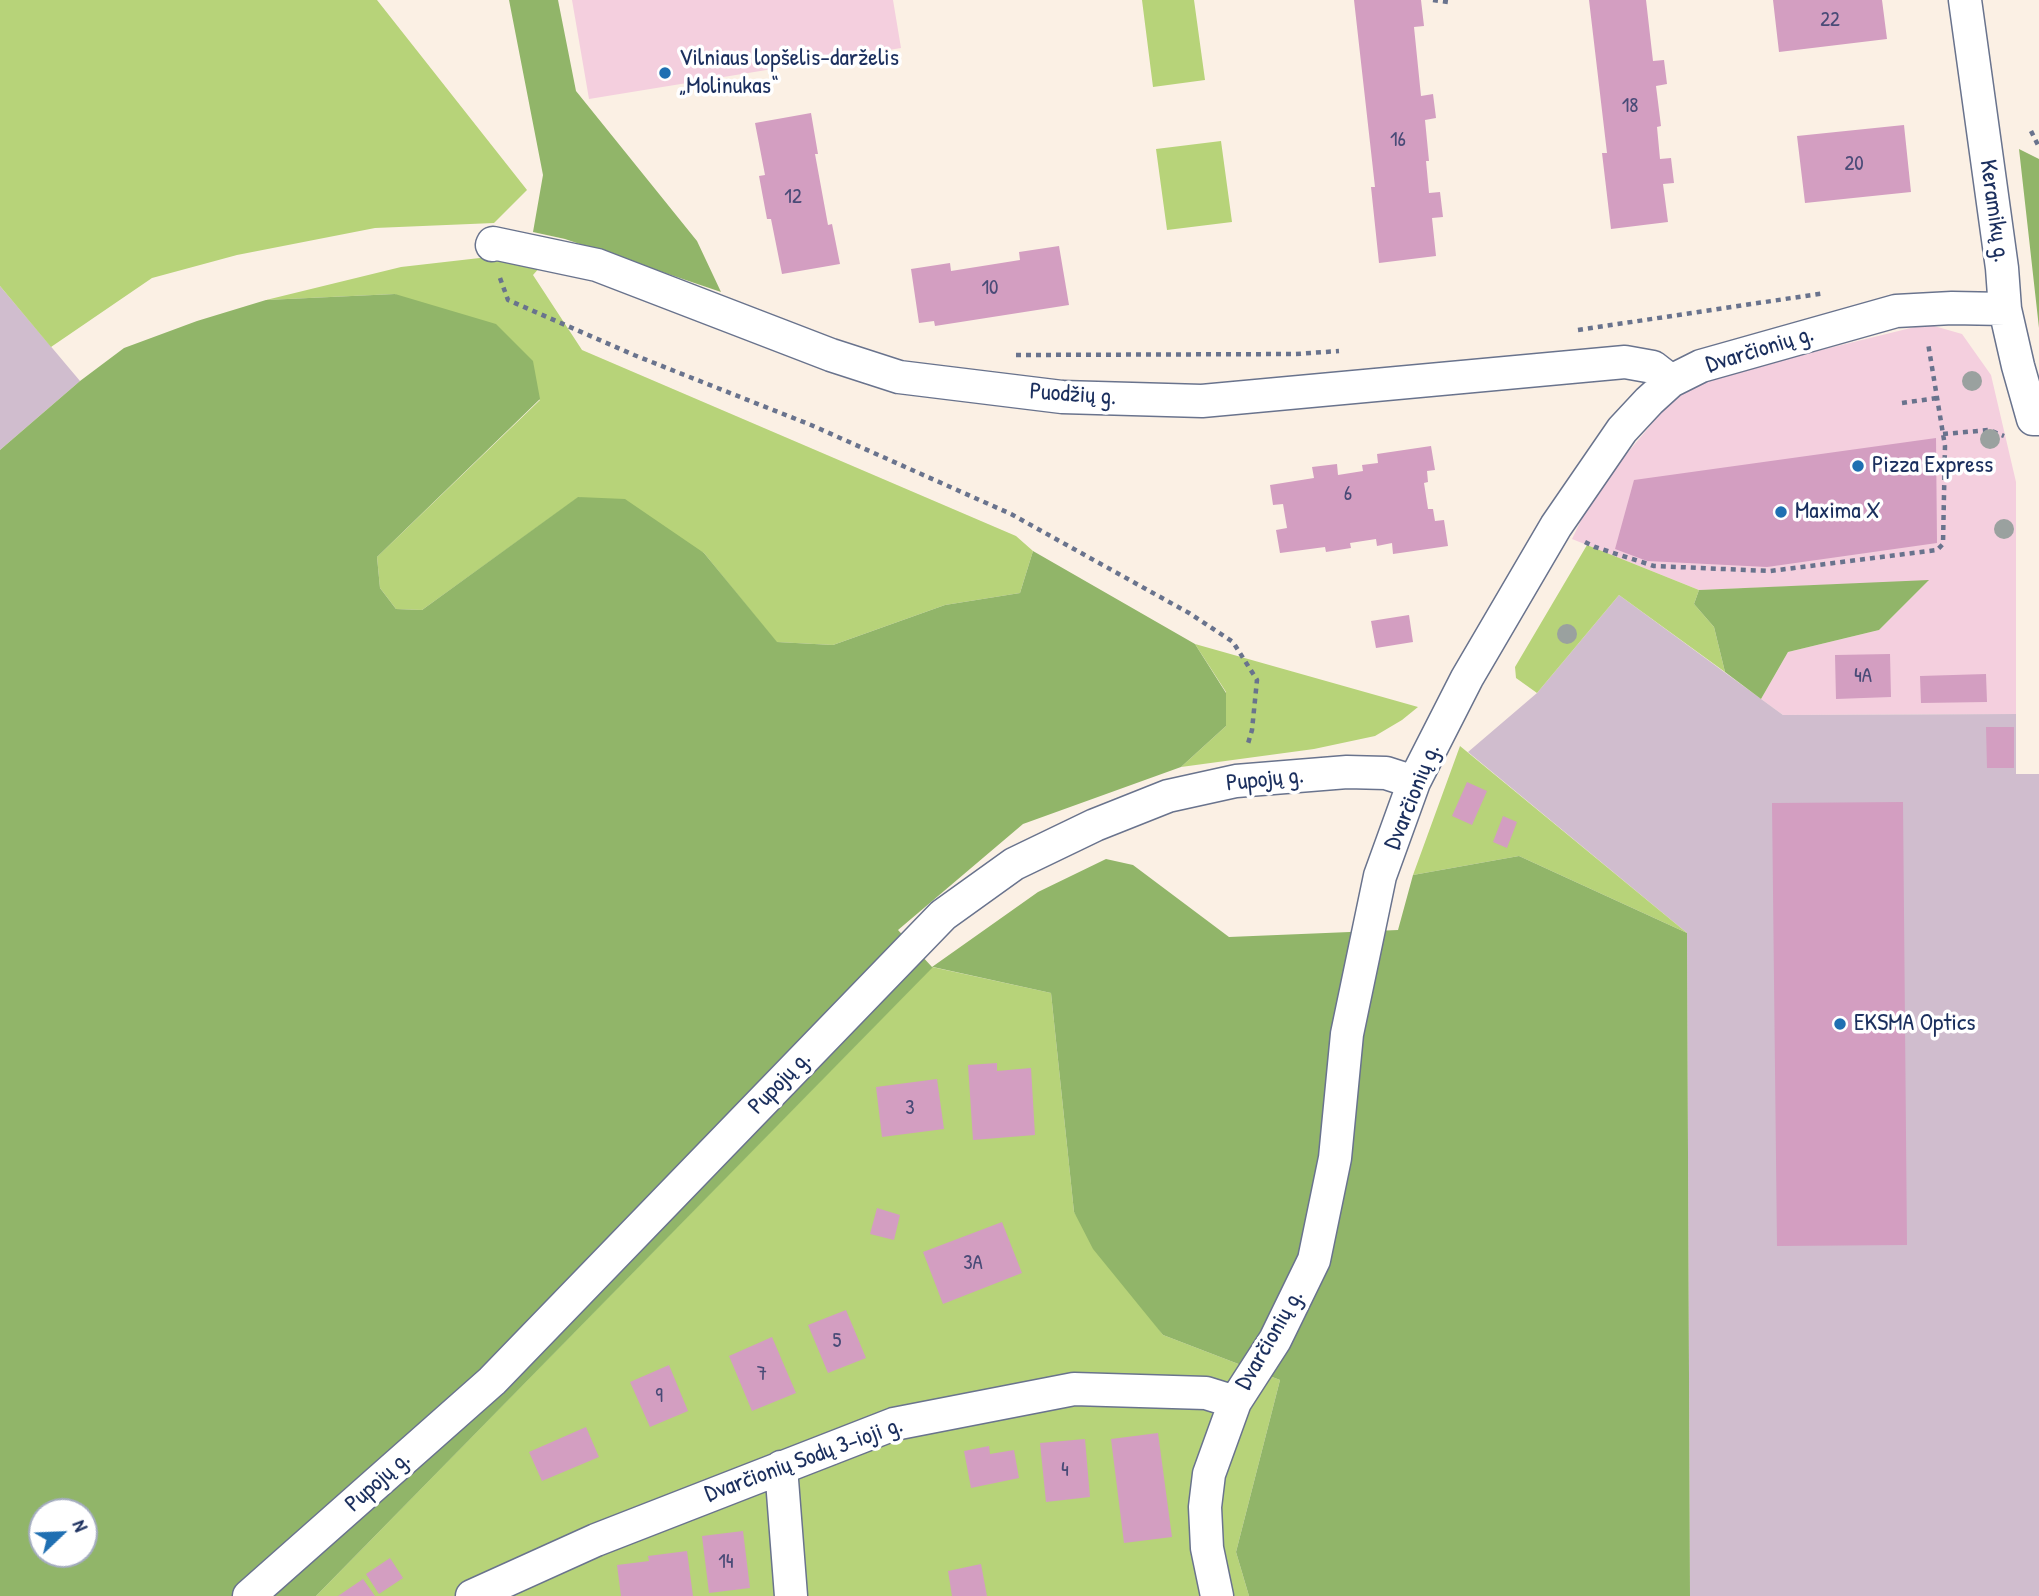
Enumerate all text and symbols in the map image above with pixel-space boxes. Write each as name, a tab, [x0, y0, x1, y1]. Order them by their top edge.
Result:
house number: 22	[1820, 7, 1840, 33]
place label: Vilniaus lopšelis-darželis „Molinukas“	[679, 45, 899, 101]
marker: Vilniaus lopšelis-darželis „Molinukas“	[657, 65, 673, 81]
house number: 18	[1622, 93, 1638, 119]
house number: 16	[1390, 127, 1406, 153]
house number: 20	[1844, 151, 1864, 177]
street label: Keramikų g.	[1973, 158, 2015, 264]
house number: 12	[784, 184, 802, 210]
house number: 10	[981, 275, 999, 301]
street label: Dvarčionių g.	[1703, 320, 1817, 380]
street label: Puodžių g.	[1029, 378, 1117, 412]
place label: Pizza Express	[1872, 452, 1993, 480]
marker: Pizza Express	[1850, 458, 1866, 474]
house number: 6	[1344, 481, 1352, 507]
place label: Maxima X	[1795, 498, 1880, 526]
marker: Maxima X	[1773, 504, 1789, 520]
house number: 4A	[1854, 663, 1872, 689]
street label: Dvarčionių g.	[1379, 740, 1447, 854]
street label: Pupojų g.	[1225, 762, 1305, 798]
place label: EKSMA Optics	[1854, 1010, 1975, 1038]
marker: EKSMA Optics	[1832, 1016, 1848, 1032]
street label: Pupojų g.	[743, 1045, 817, 1121]
house number: 3	[905, 1095, 915, 1121]
house number: 3A	[963, 1250, 983, 1276]
street label: Dvarčionių g.	[1230, 1285, 1310, 1395]
house number: 5	[833, 1328, 841, 1354]
house number: 7	[757, 1361, 767, 1387]
house number: 9	[655, 1383, 663, 1409]
street label: Dvarčionių Sodų 3-ioji g.	[701, 1411, 907, 1509]
street label: Pupojų g.	[340, 1445, 416, 1519]
house number: 4	[1061, 1457, 1069, 1483]
north arrow	[28, 1498, 98, 1568]
text: N	[67, 1516, 94, 1535]
house number: 14	[718, 1549, 734, 1575]

